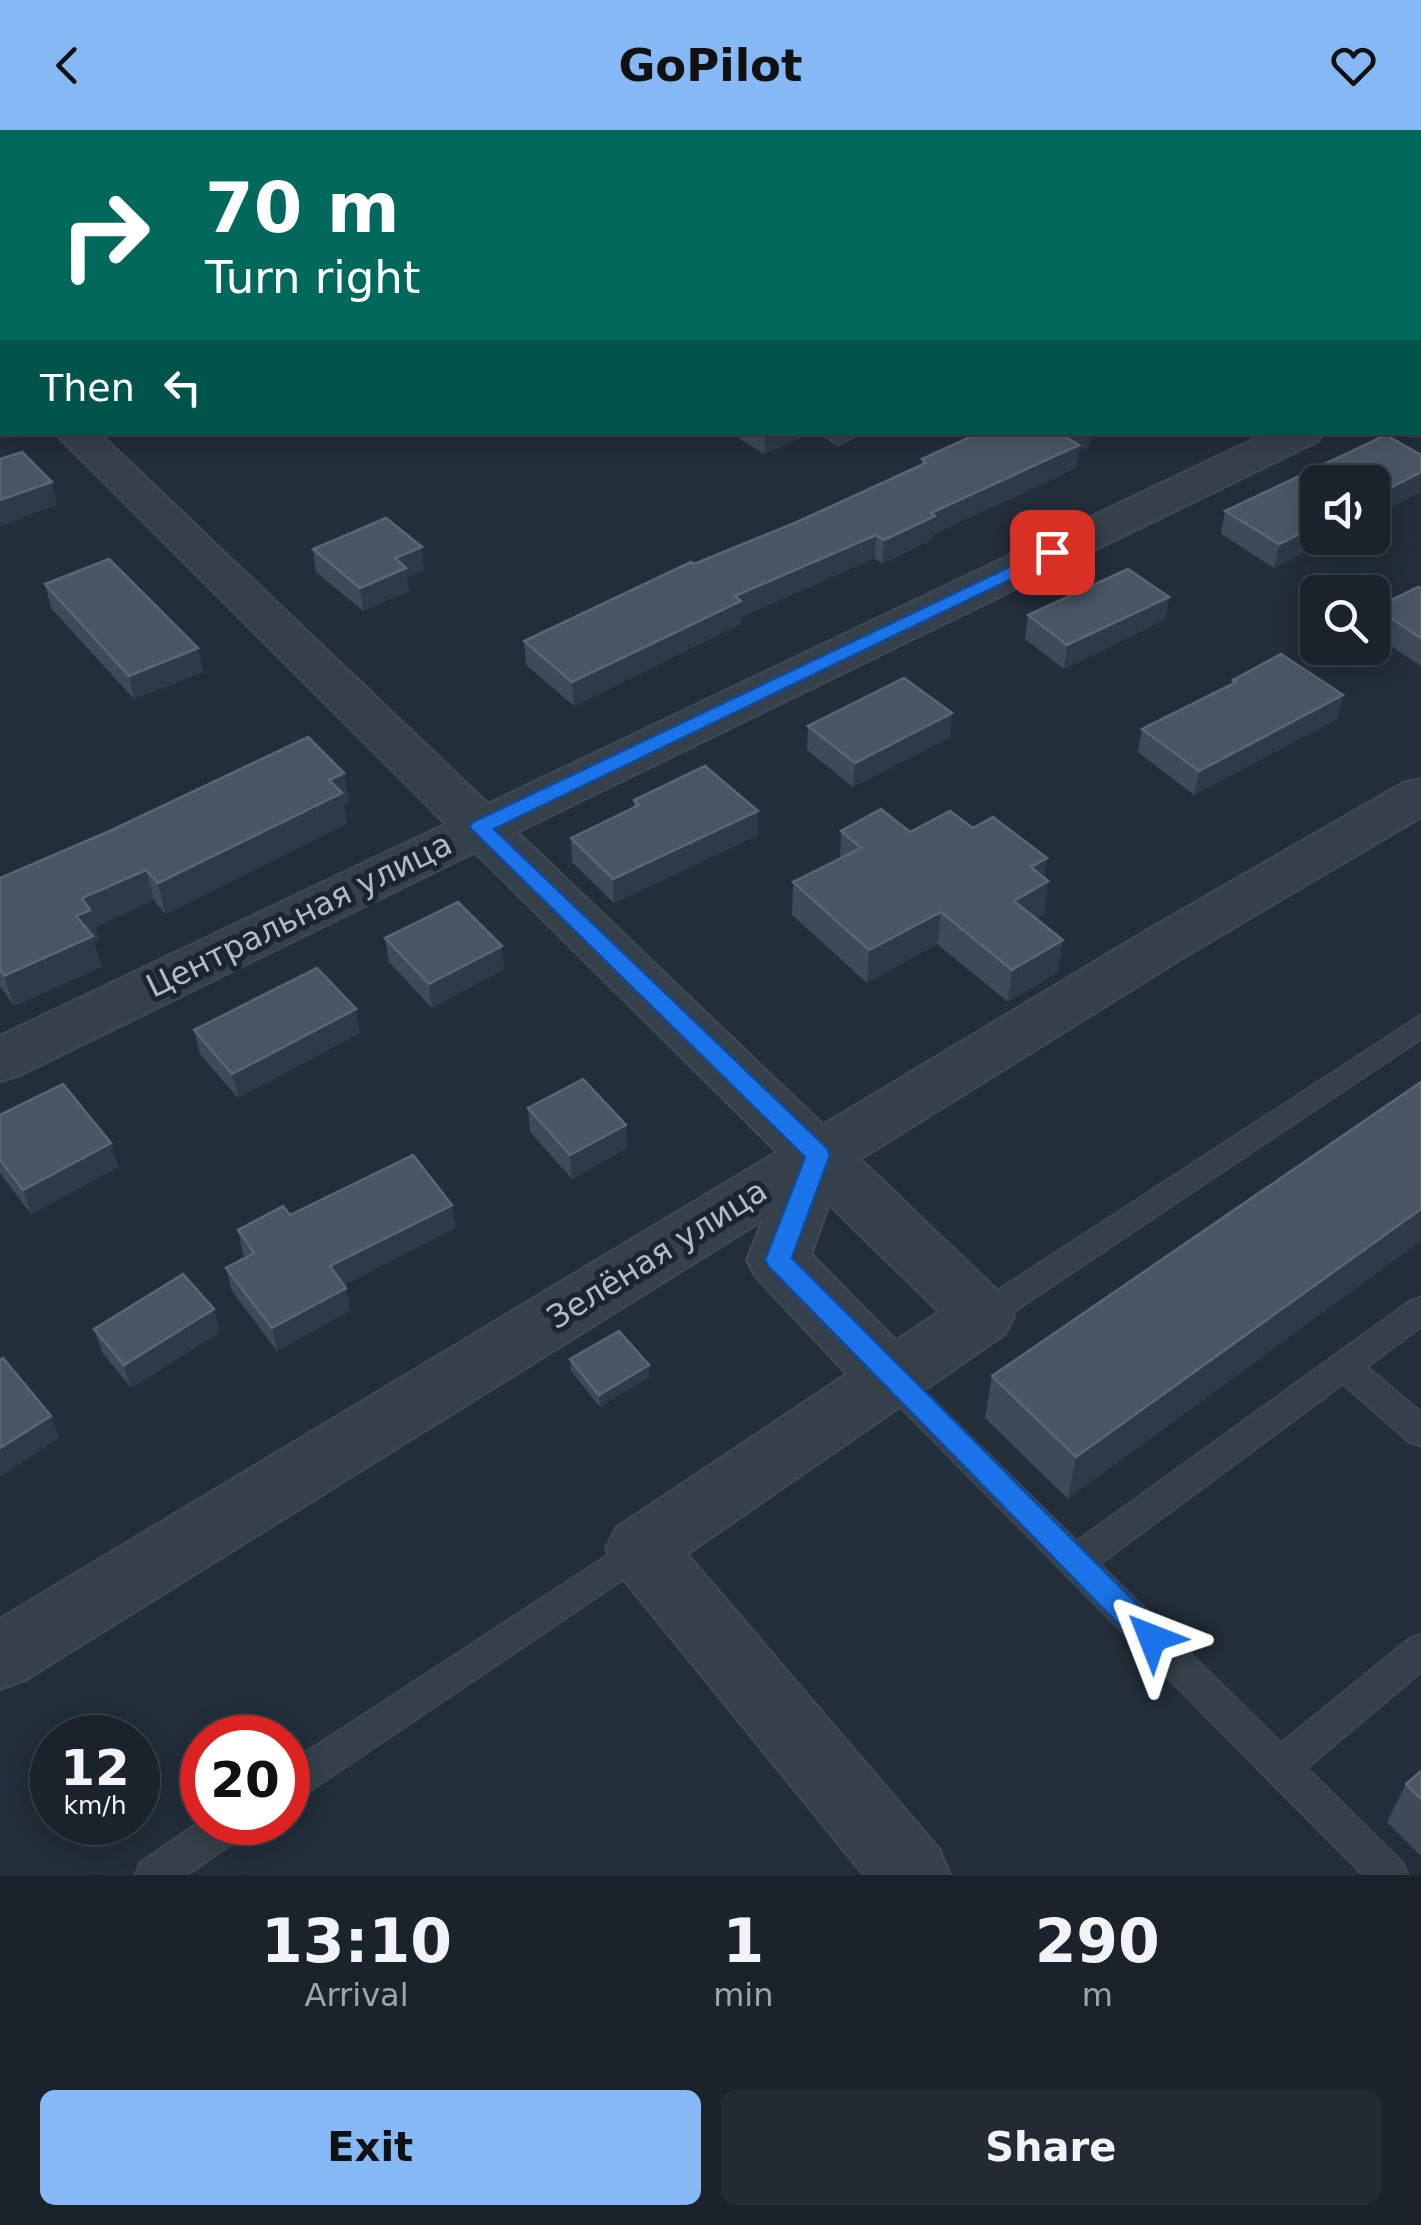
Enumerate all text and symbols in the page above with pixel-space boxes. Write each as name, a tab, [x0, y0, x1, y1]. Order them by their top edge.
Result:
icon: back	[40, 38, 95, 93]
icon: heart	[1326, 38, 1381, 93]
text: GoPilot	[618, 39, 803, 92]
text: 70 m	[205, 167, 400, 249]
icon: right	[40, 170, 170, 300]
text: Turn right	[205, 251, 420, 304]
icon: left	[155, 360, 210, 415]
text: Then	[40, 366, 135, 410]
map controls	[1300, 465, 1390, 665]
button: sound	[1300, 465, 1390, 555]
pin	[1010, 510, 1095, 595]
icon: arrive	[1025, 525, 1080, 580]
button: search	[1300, 575, 1390, 665]
street label: Центральная улица	[140, 825, 458, 1005]
street label: Зелёная улица	[540, 1171, 774, 1337]
position arrow	[1100, 1586, 1204, 1690]
speed limit sign: 20	[180, 1715, 310, 1845]
text: 12	[60, 1739, 130, 1797]
text: km/h	[63, 1791, 127, 1820]
text: 13:10	[261, 1906, 452, 1976]
text: 1	[722, 1906, 764, 1976]
text: 290	[1035, 1906, 1160, 1976]
text: Arrival	[305, 1976, 409, 2014]
text: min	[713, 1976, 774, 2014]
text: m	[1082, 1976, 1113, 2014]
button: Exit	[40, 2090, 701, 2205]
button: Share	[721, 2090, 1381, 2205]

